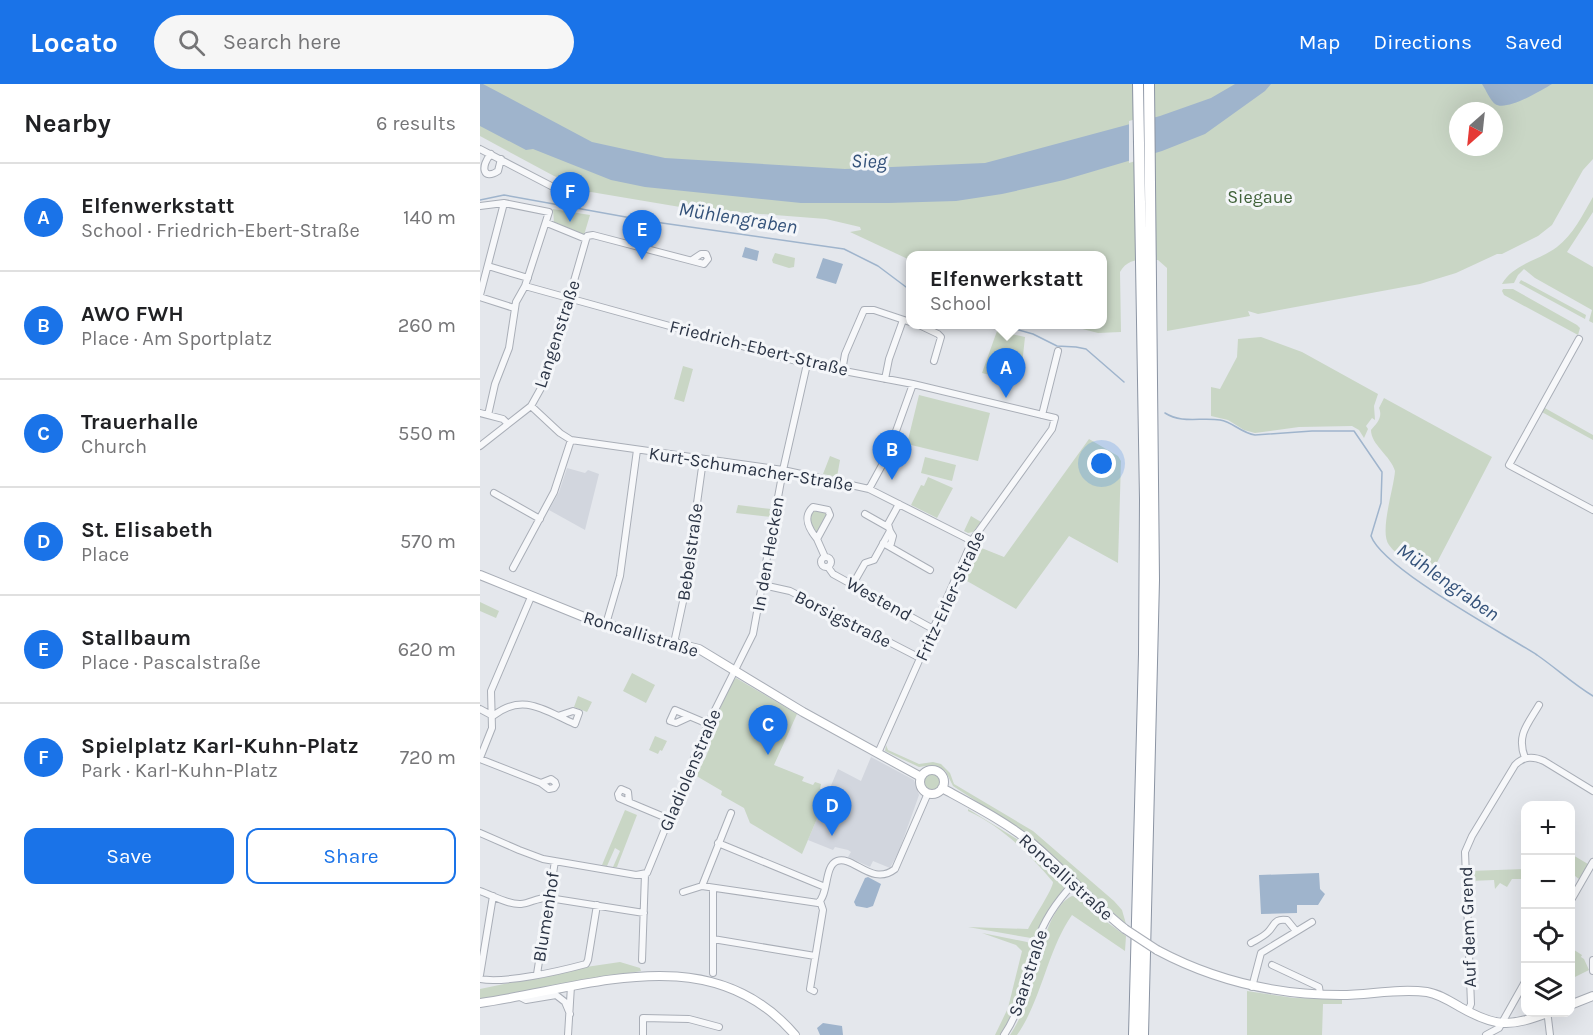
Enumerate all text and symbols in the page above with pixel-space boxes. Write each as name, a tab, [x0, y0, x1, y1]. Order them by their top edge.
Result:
search box	[154, 15, 574, 69]
text: Locato	[30, 26, 118, 59]
icon: search	[175, 26, 208, 59]
text: Search here	[223, 29, 341, 55]
text: Map	[1299, 30, 1340, 54]
text: Directions	[1373, 30, 1472, 54]
text: Saved	[1505, 30, 1563, 54]
north arrow	[1449, 102, 1503, 156]
text: Nearby	[24, 108, 111, 139]
text: 6 results	[376, 112, 456, 135]
water label: Sieg	[851, 149, 888, 173]
pin: F	[550, 172, 590, 222]
park label: Siegaue	[1227, 186, 1293, 208]
text: Elfenwerkstatt	[81, 193, 235, 219]
water label: Mühlengraben	[677, 197, 799, 239]
text: A	[37, 206, 50, 229]
text: 140 m	[403, 206, 456, 229]
pin: E	[622, 210, 662, 260]
text: School · Friedrich-Ebert-Straße	[81, 219, 360, 242]
popup	[906, 251, 1107, 329]
text: Elfenwerkstatt	[930, 266, 1083, 292]
street label: Langenstraße	[529, 277, 585, 391]
text: School	[930, 292, 992, 315]
text: AWO FWH	[81, 301, 184, 327]
text: B	[37, 314, 50, 337]
text: 260 m	[398, 314, 456, 337]
street label: Friedrich-Ebert-Straße	[667, 315, 851, 381]
text: Place · Am Sportplatz	[81, 327, 272, 350]
pin: A	[986, 348, 1026, 398]
text: Trauerhalle	[81, 409, 198, 435]
text: C	[37, 422, 50, 445]
text: 550 m	[398, 422, 456, 445]
pin: B	[872, 430, 912, 480]
text: Church	[81, 435, 147, 458]
street label: Kurt-Schumacher-Straße	[647, 442, 855, 496]
your location	[1087, 449, 1116, 478]
street label: In den Hecken	[747, 495, 789, 613]
street label: Bebelstraße	[672, 502, 708, 602]
text: St. Elisabeth	[81, 517, 213, 543]
street label: Fritz-Erler-Straße	[910, 527, 990, 665]
text: D	[37, 530, 50, 553]
text: 570 m	[400, 530, 456, 553]
water label: Mühlengraben	[1392, 538, 1504, 626]
text: Place	[81, 543, 129, 566]
street label: Westend	[842, 572, 916, 626]
street label: Borsigstraße	[791, 585, 895, 653]
street label: Roncallistraße	[581, 606, 701, 662]
text: Stallbaum	[81, 625, 191, 651]
text: E	[38, 638, 49, 661]
text: 620 m	[398, 638, 456, 661]
text: Place · Pascalstraße	[81, 651, 261, 674]
street label: Gladiolenstraße	[654, 706, 726, 834]
pin: C	[748, 706, 788, 755]
text: Spielplatz Karl-Kuhn-Platz	[81, 733, 359, 759]
text: F	[38, 746, 49, 769]
text: 720 m	[400, 746, 456, 769]
text: Park · Karl-Kuhn-Platz	[81, 759, 278, 782]
pin: D	[812, 786, 852, 836]
map controls	[1521, 801, 1575, 1017]
button: +	[1521, 801, 1575, 855]
button: Save	[24, 828, 234, 884]
button: Share	[246, 828, 456, 884]
street label: Roncallistraße	[1014, 829, 1118, 925]
button: −	[1521, 855, 1575, 909]
street label: Auf dem Grend	[1455, 866, 1481, 988]
street label: Blumenhof	[528, 870, 564, 964]
button: locate	[1521, 909, 1575, 963]
street label: Saarstraße	[1004, 927, 1052, 1019]
button: layers	[1521, 963, 1575, 1017]

